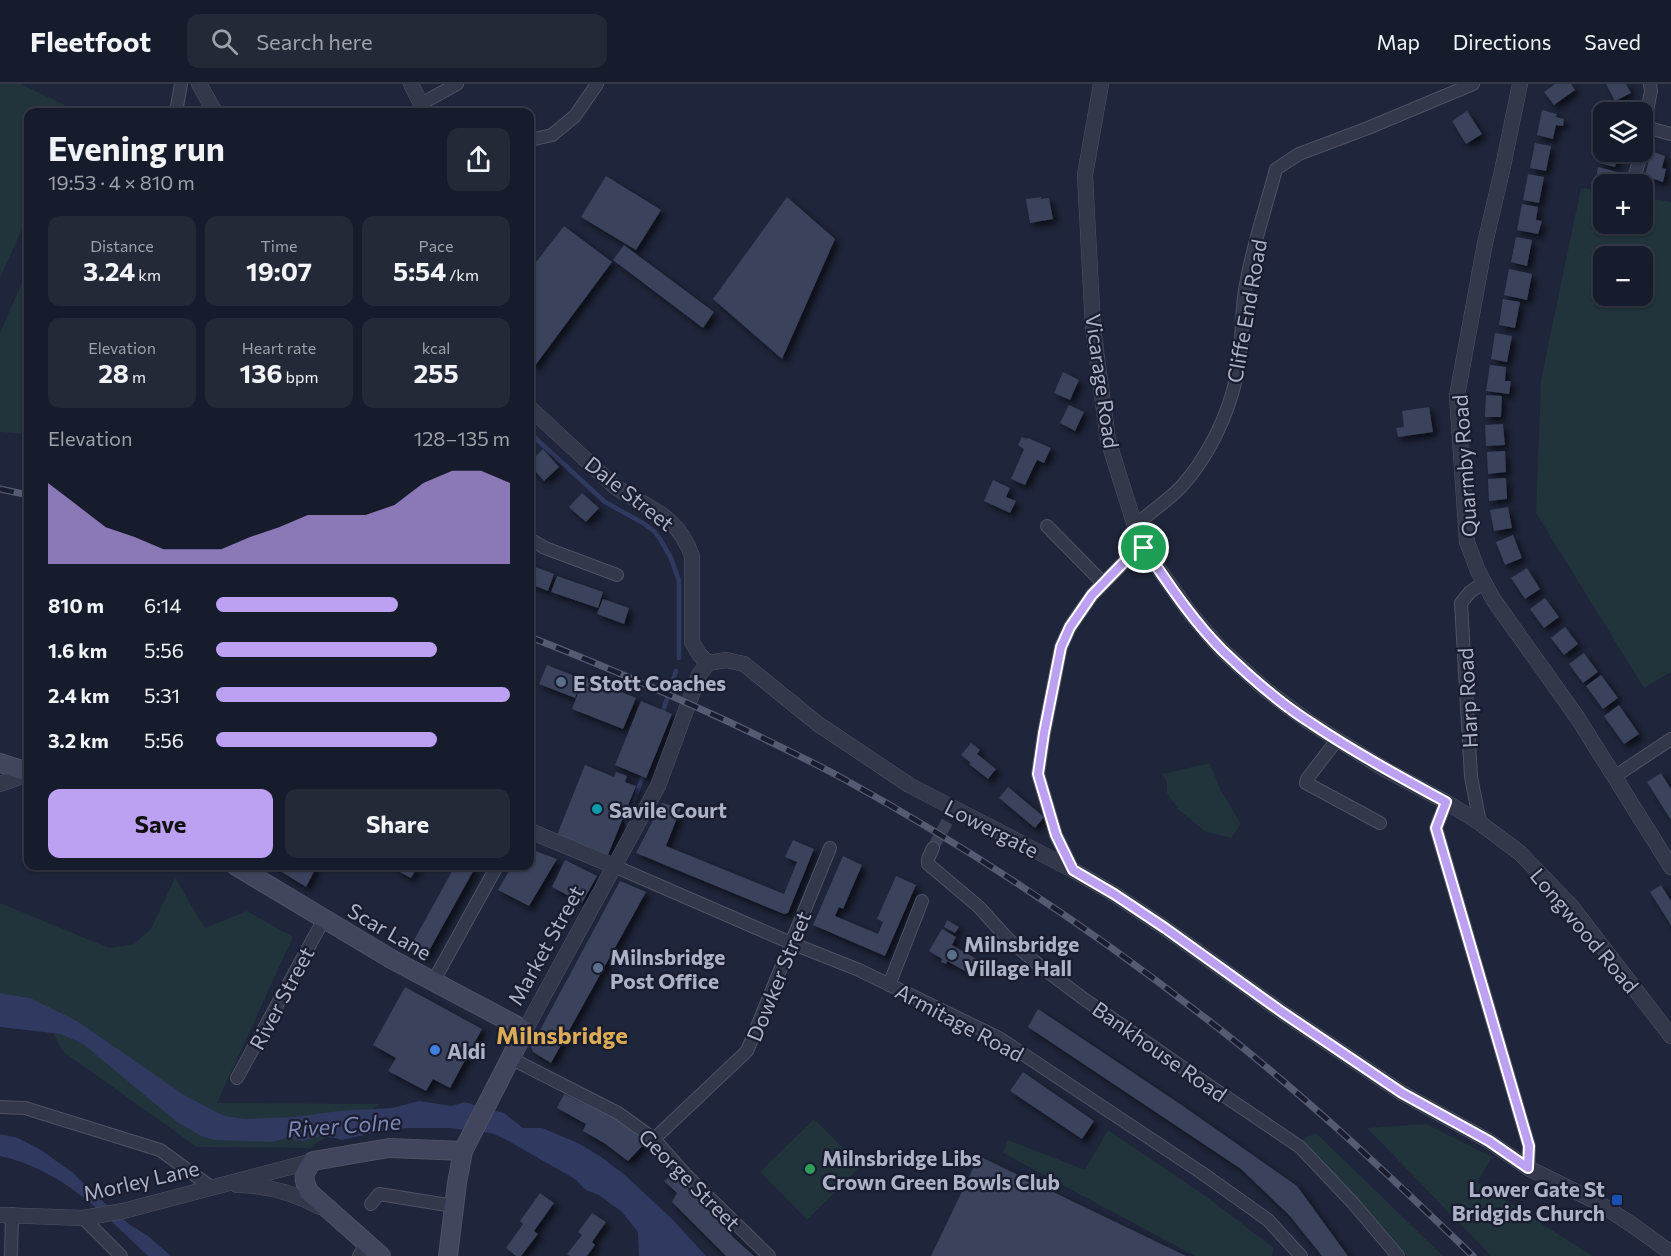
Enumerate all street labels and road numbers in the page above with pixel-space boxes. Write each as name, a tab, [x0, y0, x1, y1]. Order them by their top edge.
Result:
street label: Cliffe End Road	[1221, 237, 1271, 385]
street label: Vicarage Road	[1081, 312, 1125, 450]
street label: Quarmby Road	[1447, 394, 1481, 538]
street label: Dale Street	[580, 450, 680, 536]
street label: Harp Road	[1452, 647, 1482, 749]
street label: Lowergate	[941, 794, 1043, 862]
street label: Longwood Road	[1526, 863, 1644, 997]
street label: Market Street	[502, 881, 588, 1009]
street label: Scar Lane	[344, 897, 436, 965]
street label: Dowker Street	[741, 907, 815, 1045]
street label: River Street	[244, 942, 318, 1054]
street label: Armitage Road	[892, 978, 1028, 1066]
street label: Bankhouse Road	[1088, 995, 1232, 1107]
street label: George Street	[634, 1123, 746, 1235]
street label: Morley Lane	[81, 1155, 201, 1205]

